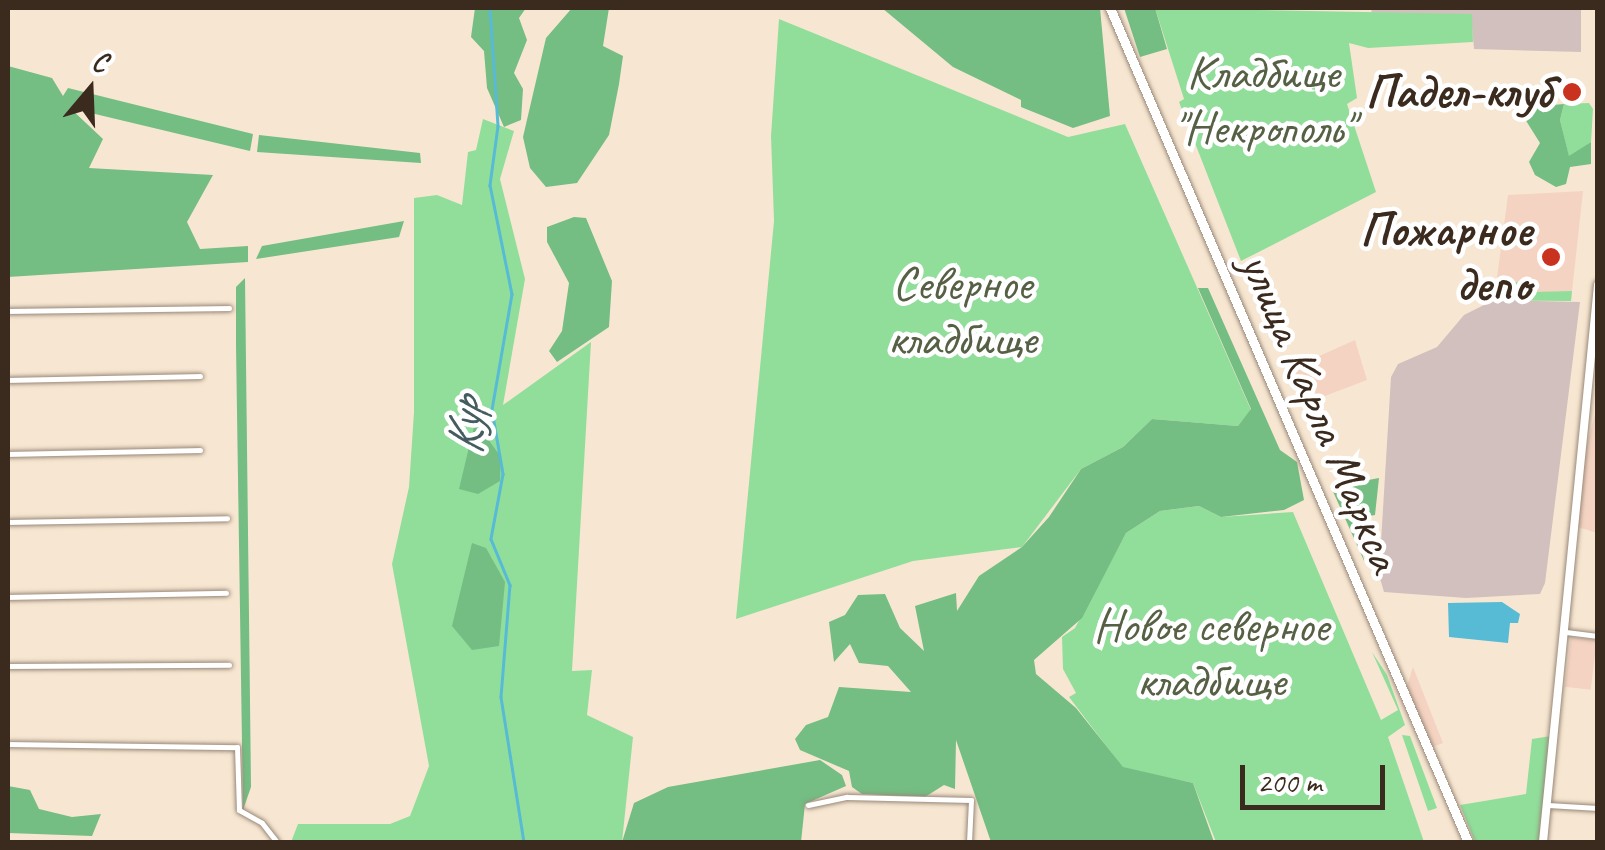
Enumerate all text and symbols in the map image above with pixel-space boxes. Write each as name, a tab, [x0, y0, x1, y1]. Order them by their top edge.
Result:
north arrow	[40, 40, 140, 140]
text: С	[88, 42, 112, 80]
park label: Кладбище "Некрополь"	[1173, 43, 1353, 156]
place label: Падел-клуб	[1365, 63, 1552, 121]
marker: Падел-клуб	[1561, 81, 1583, 103]
place label: Пожарное депо	[1360, 200, 1531, 313]
street label: улица Карла Маркса	[1228, 245, 1414, 579]
marker: Пожарное депо	[1540, 246, 1562, 268]
park label: Северное кладбище	[888, 254, 1036, 367]
water label: Кур	[434, 397, 496, 457]
park label: Новое северное кладбище	[1093, 596, 1329, 709]
scale bar	[1245, 745, 1390, 807]
text: 200 m	[1257, 763, 1322, 801]

